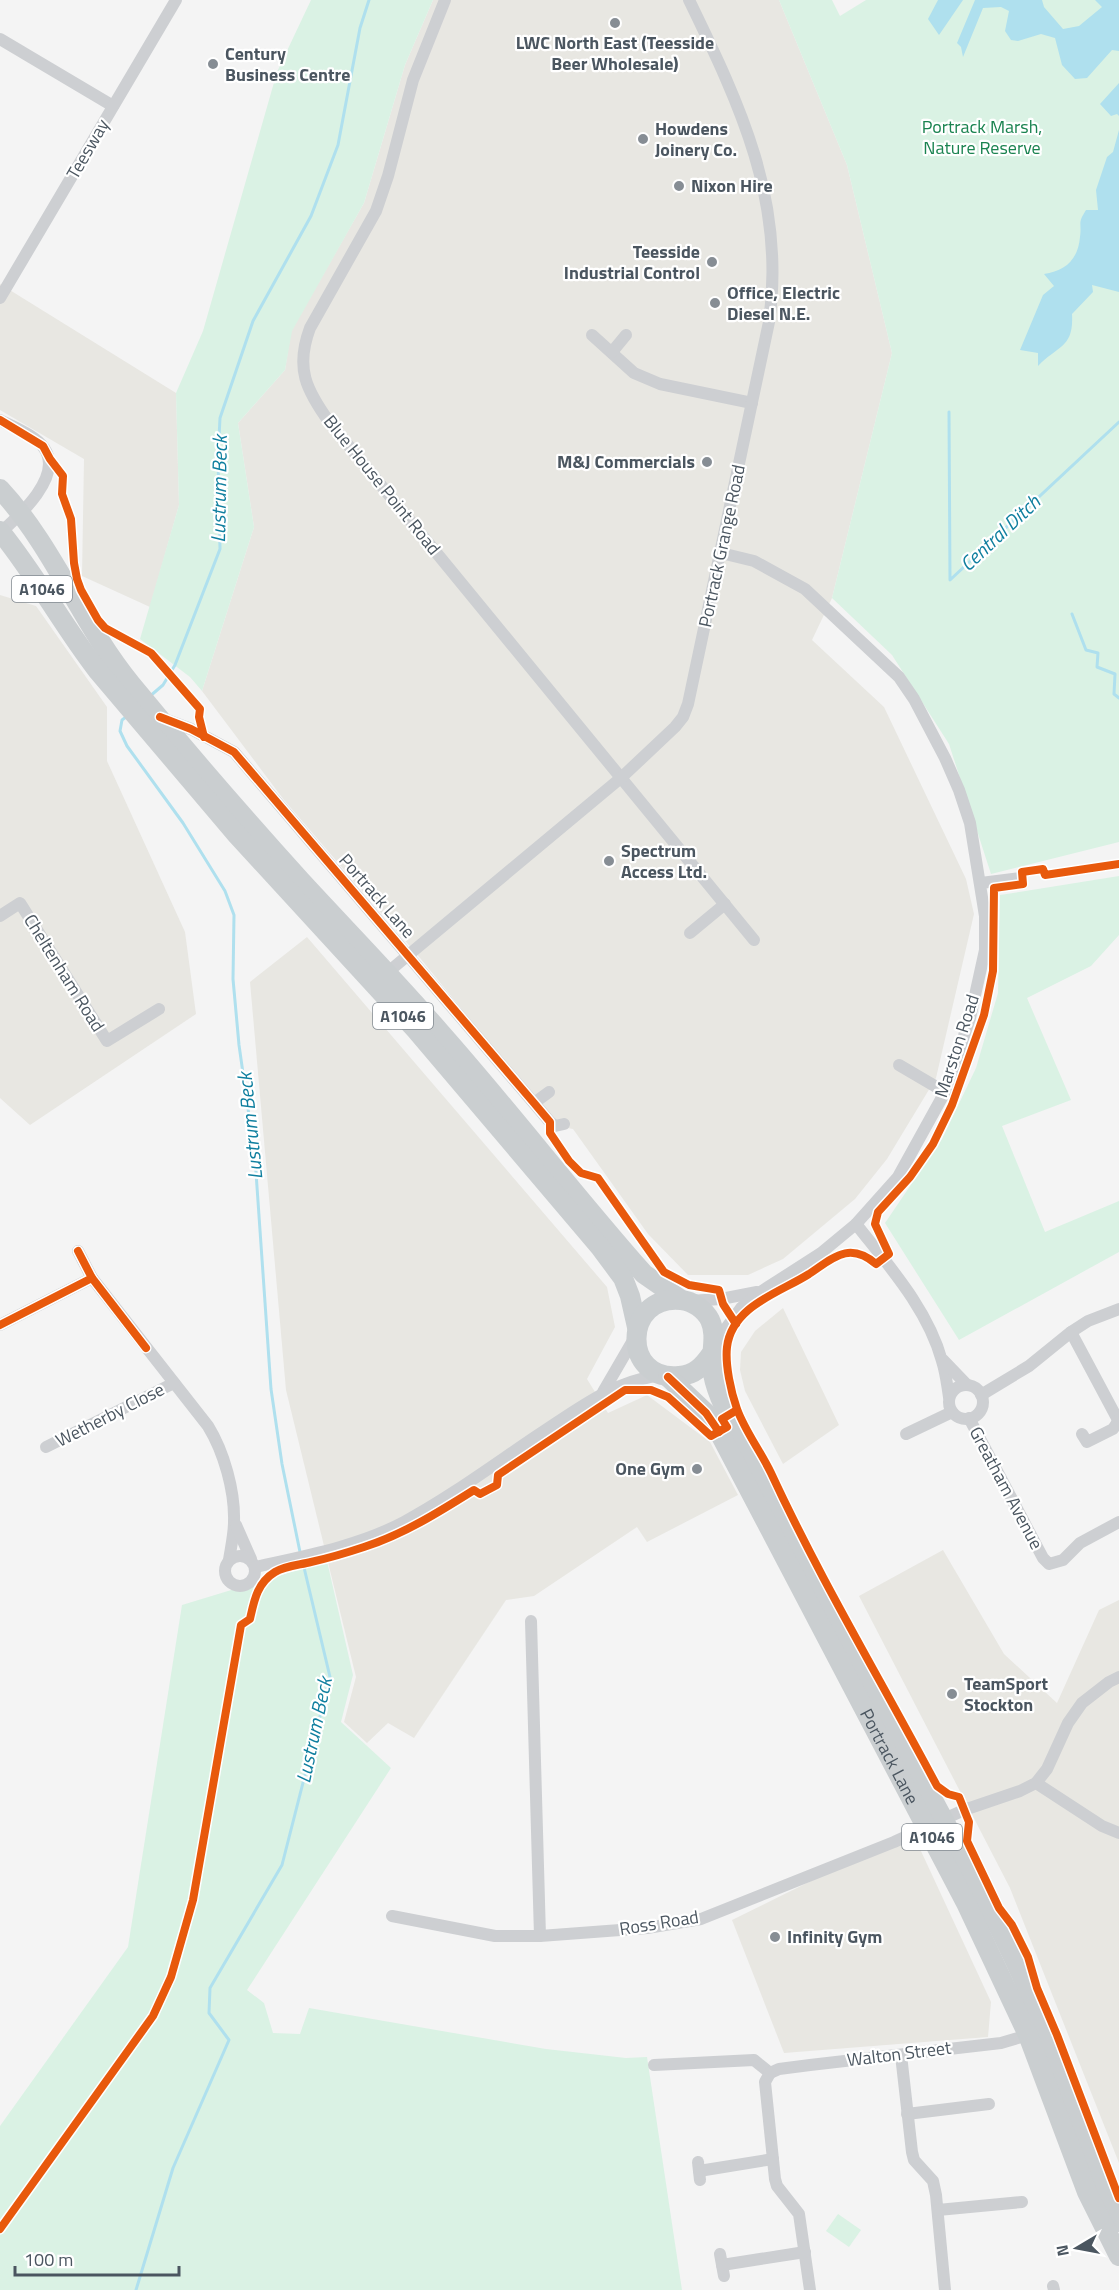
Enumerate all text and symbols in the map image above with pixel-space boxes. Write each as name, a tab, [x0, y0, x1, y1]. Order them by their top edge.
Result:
marker: LWC North East (Teesside Beer Wholesale)	[608, 16, 622, 30]
place label: LWC North East (Teesside Beer Wholesale)	[516, 29, 714, 77]
place label: Century Business Centre	[225, 40, 350, 88]
marker: Century Business Centre	[206, 57, 220, 71]
street label: Teesway	[59, 113, 116, 184]
park label: Portrack Marsh, Nature Reserve	[922, 113, 1042, 161]
place label: Howdens Joinery Co.	[655, 115, 737, 163]
marker: Howdens Joinery Co.	[636, 132, 650, 146]
place label: Nixon Hire	[691, 172, 773, 199]
marker: Nixon Hire	[672, 179, 686, 193]
place label: Teesside Industrial Control	[564, 238, 700, 286]
marker: Teesside Industrial Control	[705, 255, 719, 269]
place label: Office, Electric Diesel N.E.	[727, 279, 840, 327]
marker: Office, Electric Diesel N.E.	[708, 296, 722, 310]
street label: Blue House Point Road	[317, 409, 447, 561]
water label: Lustrum Beck	[202, 433, 235, 543]
place label: M&J Commercials	[557, 448, 695, 475]
marker: M&J Commercials	[700, 455, 714, 469]
street label: Portrack Grange Road	[691, 462, 752, 630]
water label: Central Ditch	[952, 486, 1048, 578]
road number: A1046	[12, 576, 72, 602]
place label: Spectrum Access Ltd.	[621, 837, 707, 885]
street label: Portrack Lane	[333, 847, 422, 944]
marker: Spectrum Access Ltd.	[602, 854, 616, 868]
street label: Cheltenham Road	[17, 909, 111, 1037]
street label: Marston Road	[927, 991, 986, 1101]
road number: A1046	[373, 1003, 433, 1029]
water label: Lustrum Beck	[228, 1069, 271, 1181]
street label: Wetherby Close	[51, 1376, 169, 1454]
street label: Greatham Avenue	[963, 1422, 1050, 1554]
place label: One Gym	[615, 1455, 685, 1482]
marker: One Gym	[690, 1462, 704, 1476]
place label: TeamSport Stockton	[964, 1670, 1048, 1718]
water label: Lustrum Beck	[287, 1672, 340, 1786]
marker: TeamSport Stockton	[945, 1687, 959, 1701]
street label: Portrack Lane	[853, 1704, 926, 1809]
road number: A1046	[902, 1824, 962, 1850]
street label: Ross Road	[617, 1903, 701, 1942]
place label: Infinity Gym	[787, 1923, 882, 1950]
marker: Infinity Gym	[768, 1930, 782, 1944]
street label: Walton Street	[845, 2034, 953, 2073]
north arrow	[1047, 2218, 1107, 2278]
scale bar	[15, 2239, 178, 2277]
text: N	[1049, 2243, 1075, 2258]
text: 100 m	[24, 2246, 73, 2273]

